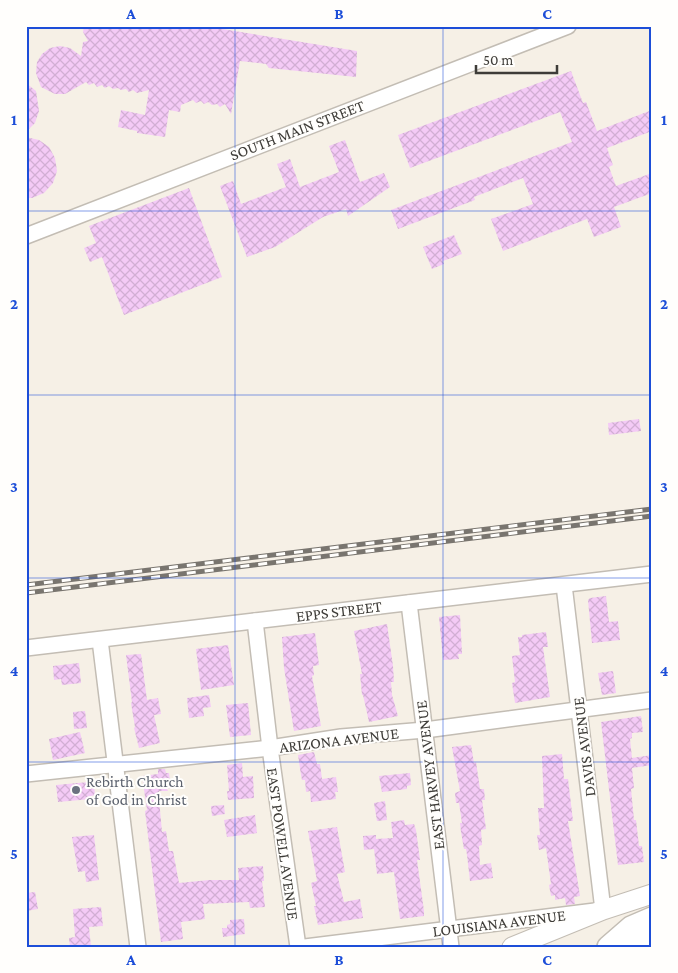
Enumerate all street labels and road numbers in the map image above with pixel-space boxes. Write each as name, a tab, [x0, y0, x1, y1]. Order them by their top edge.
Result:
street label: SOUTH MAIN STREET	[227, 96, 367, 163]
street label: EPPS STREET	[295, 597, 383, 625]
street label: DAVIS AVENUE	[569, 696, 599, 798]
street label: EAST HARVEY AVENUE	[412, 699, 448, 851]
street label: ARIZONA AVENUE	[278, 724, 400, 756]
street label: EAST POWELL AVENUE	[264, 767, 302, 922]
street label: LOUISIANA AVENUE	[431, 906, 567, 940]

